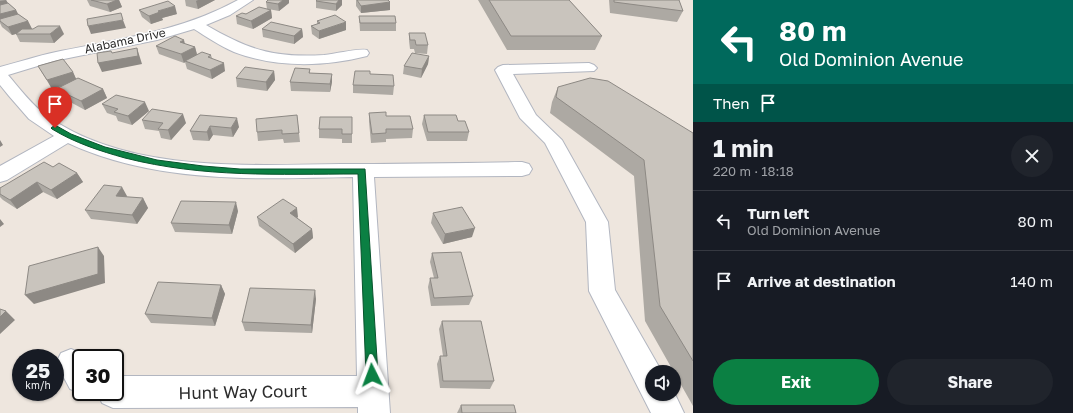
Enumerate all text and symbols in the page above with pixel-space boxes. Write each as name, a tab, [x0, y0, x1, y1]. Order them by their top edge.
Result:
text: 80 m	[779, 14, 847, 47]
icon: left	[713, 16, 765, 68]
street label: Alabama Drive	[83, 25, 167, 56]
text: Old Dominion Avenue	[779, 48, 963, 70]
pin	[38, 87, 72, 128]
icon: arrive	[757, 92, 779, 114]
icon: arrive	[44, 93, 66, 115]
text: Then	[713, 94, 749, 112]
text: 1 min	[713, 133, 773, 162]
button: close	[1011, 135, 1053, 177]
text: 220 m · 18:18	[713, 163, 794, 179]
text: Turn left	[747, 204, 809, 222]
icon: left	[713, 210, 735, 232]
text: 80 m	[1018, 212, 1053, 230]
text: Old Dominion Avenue	[747, 222, 880, 238]
icon: arrive	[713, 270, 735, 292]
text: Arrive at destination	[747, 272, 896, 290]
text: 140 m	[1010, 272, 1053, 290]
speed limit sign: 30	[72, 349, 124, 401]
position arrow	[351, 354, 393, 396]
text: 25	[26, 358, 50, 382]
button: Exit	[713, 359, 879, 405]
button: Share	[887, 359, 1053, 405]
map controls	[645, 365, 681, 401]
button: sound	[645, 365, 681, 401]
text: km/h	[25, 379, 51, 391]
street label: Hunt Way Court	[178, 380, 308, 403]

